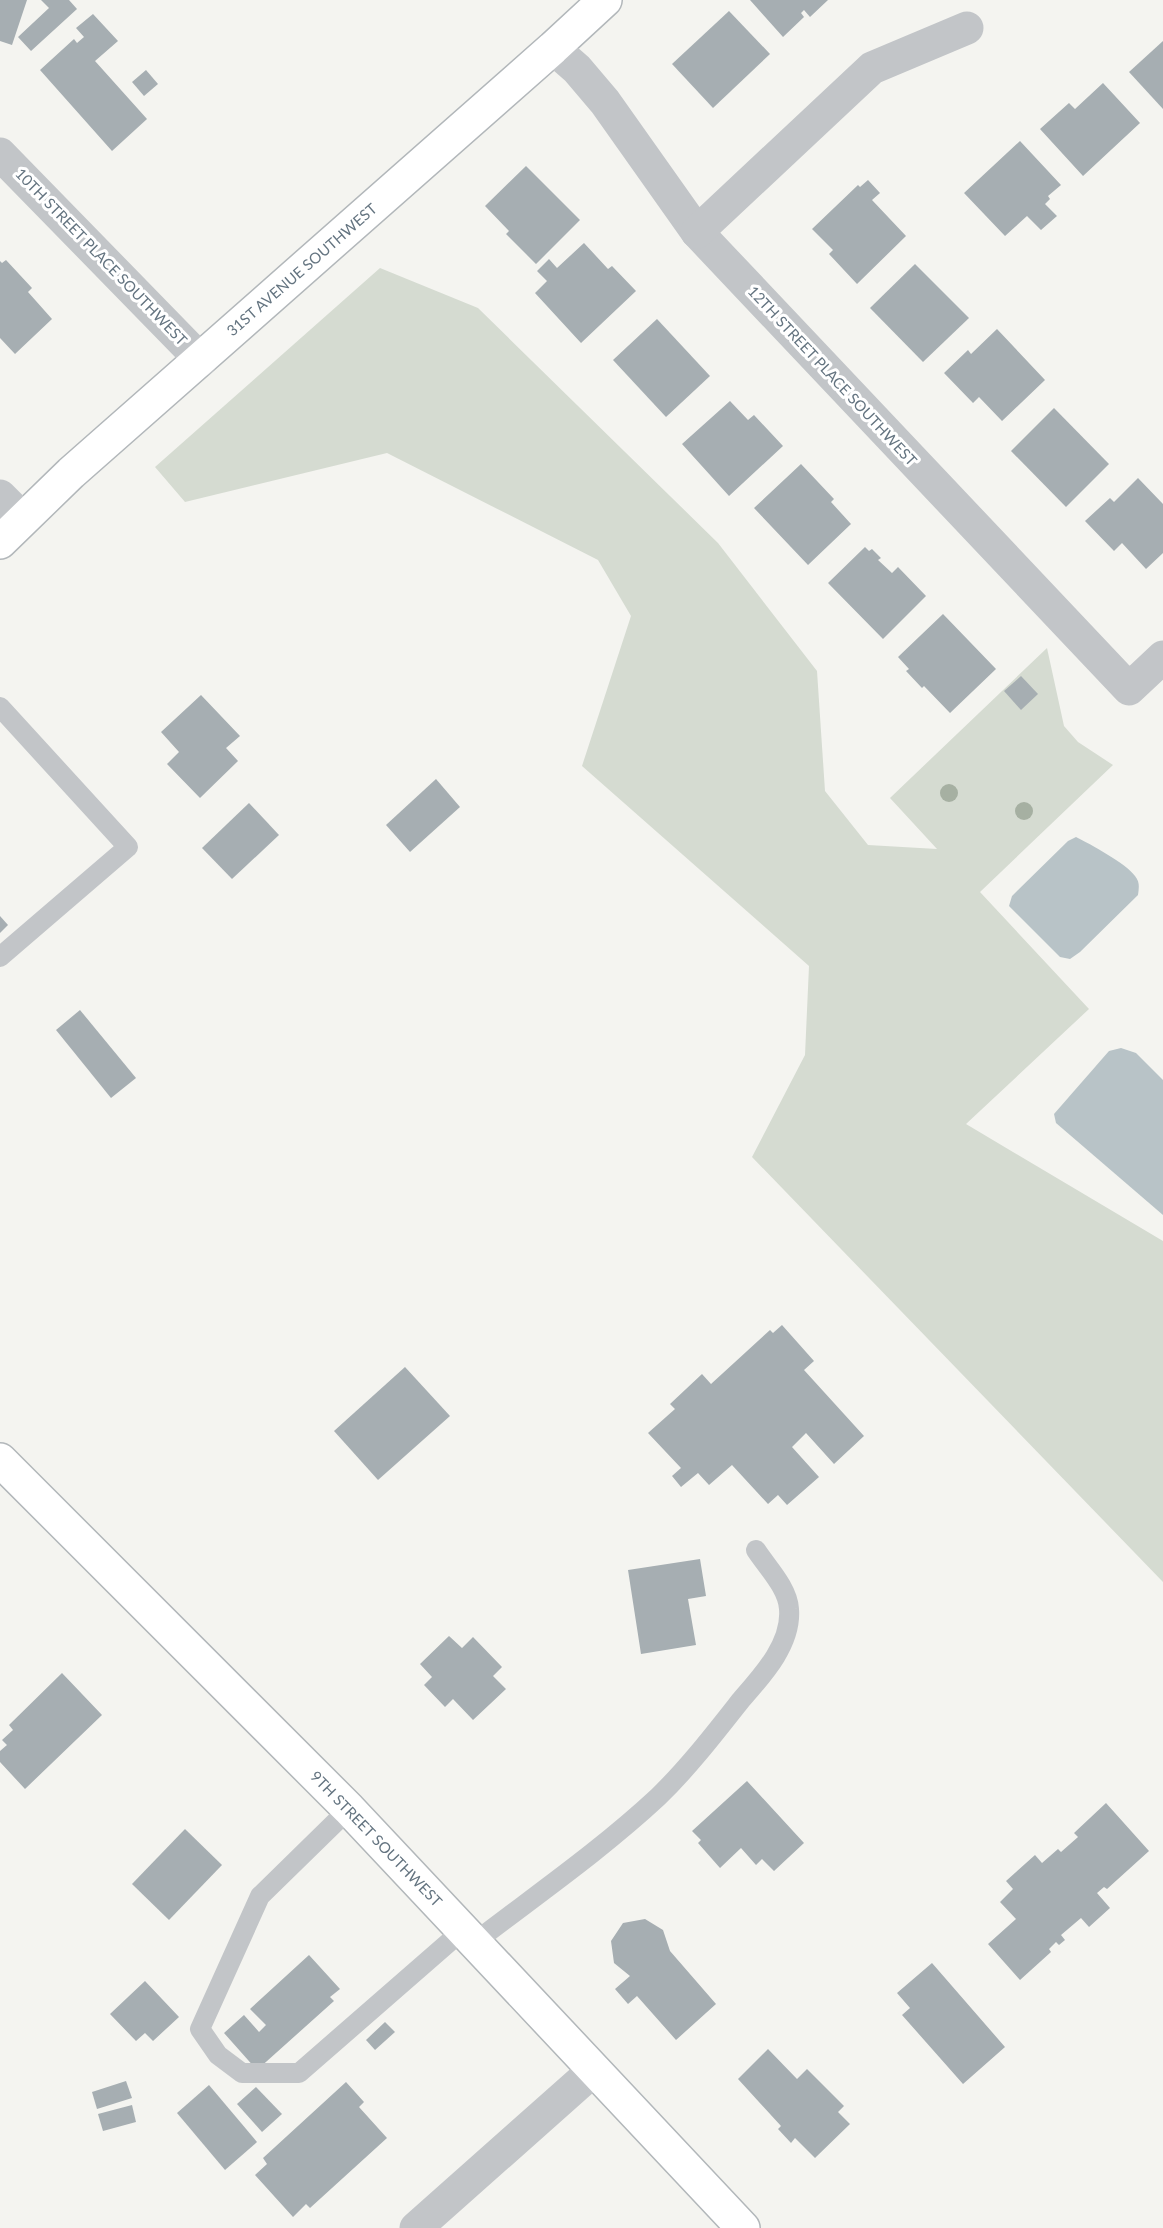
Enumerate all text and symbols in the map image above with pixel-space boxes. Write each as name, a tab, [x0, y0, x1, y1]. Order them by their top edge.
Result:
street label: 10TH STREET PLACE SOUTHWEST	[12, 164, 191, 349]
street label: 31ST AVENUE SOUTHWEST	[223, 199, 380, 339]
street label: 12TH STREET PLACE SOUTHWEST	[745, 282, 921, 469]
street label: 9TH STREET SOUTHWEST	[307, 1767, 446, 1910]

